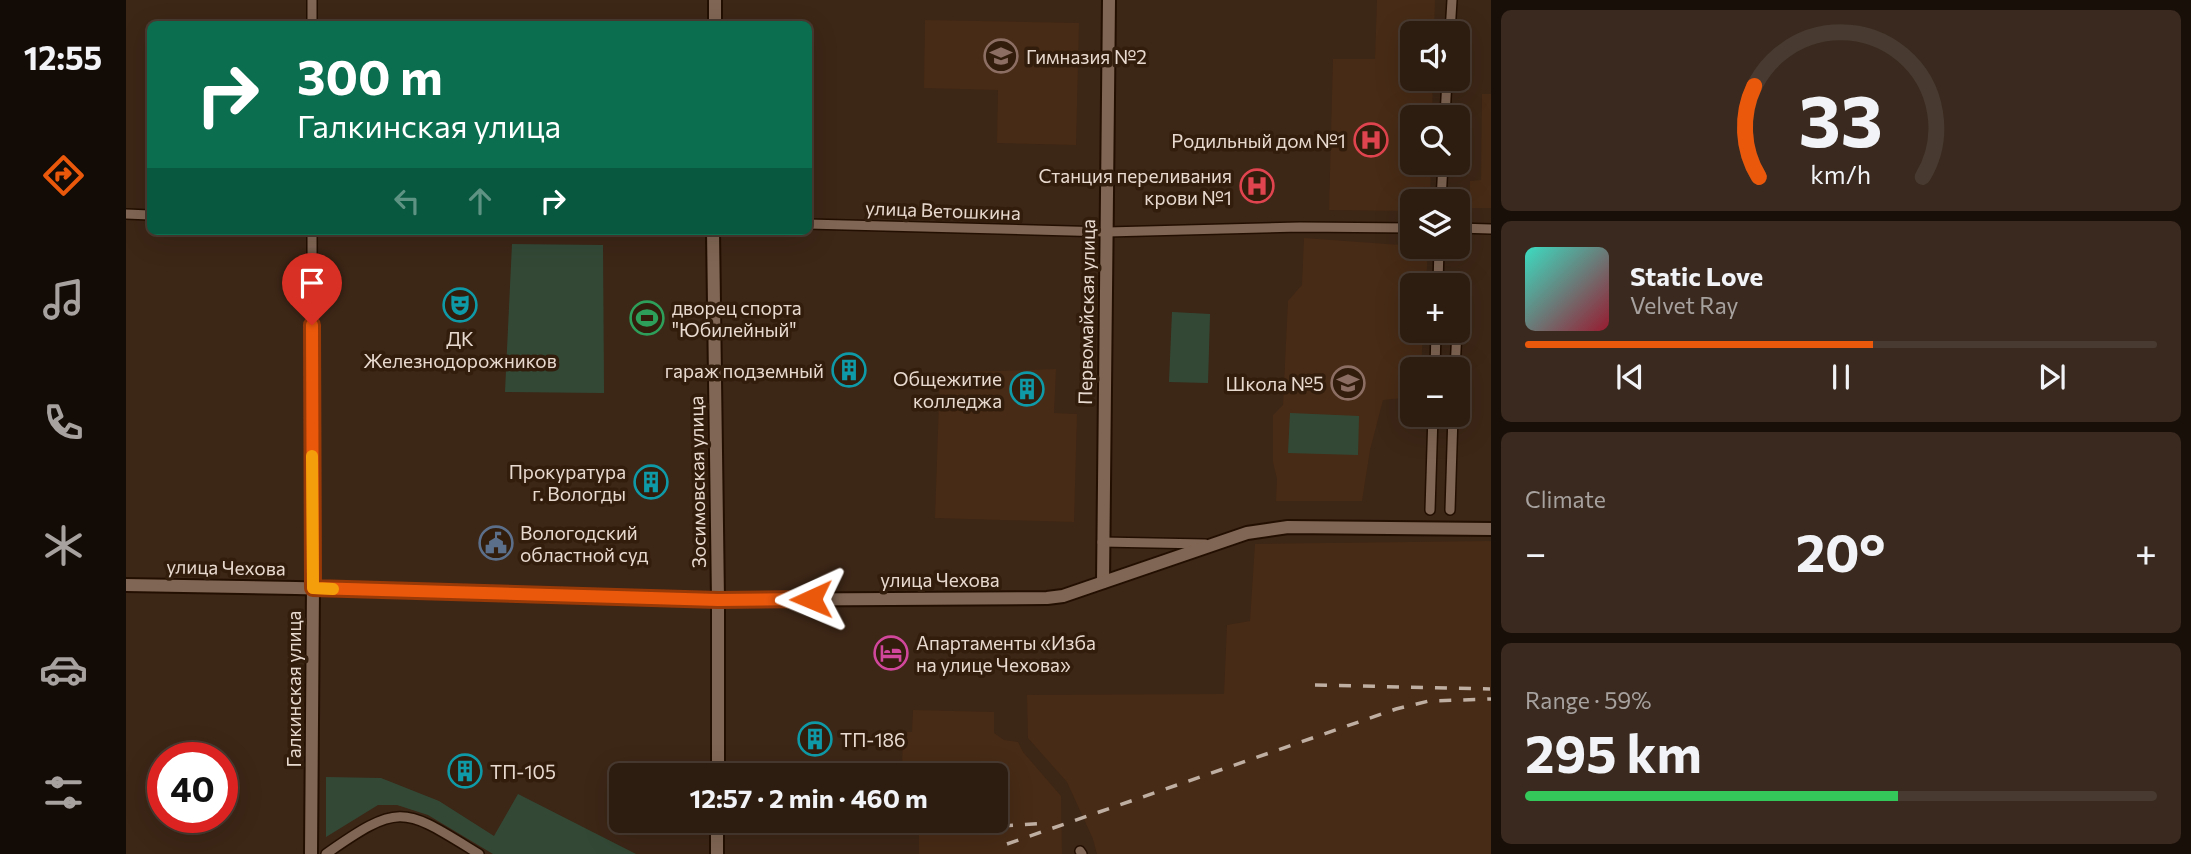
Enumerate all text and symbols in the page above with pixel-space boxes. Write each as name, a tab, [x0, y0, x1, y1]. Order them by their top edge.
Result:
map controls	[1400, 21, 1470, 427]
button: sound	[1400, 21, 1470, 91]
text: 12:55	[24, 37, 102, 77]
school or university icon: Гимназия №2	[982, 37, 1020, 75]
text: 300 m	[297, 45, 443, 105]
place label: Гимназия №2	[1026, 45, 1147, 68]
icon: right	[182, 49, 273, 140]
text: 33	[1799, 73, 1883, 162]
text: Галкинская улица	[297, 105, 561, 145]
button: search	[1400, 105, 1470, 175]
hospital icon: Родильный дом №1	[1352, 121, 1390, 159]
place label: Родильный дом №1	[1171, 129, 1346, 152]
icon: directions	[39, 151, 88, 200]
text: km/h	[1811, 158, 1871, 188]
place label: Станция переливания крови №1	[1039, 164, 1232, 209]
hospital icon: Станция переливания крови №1	[1238, 167, 1276, 205]
icon: left	[388, 182, 426, 220]
icon: ahead	[461, 182, 499, 220]
icon: right	[534, 182, 572, 220]
button: layers	[1400, 189, 1470, 259]
street label: улица Ветошкина	[865, 196, 1021, 224]
street label: Первомайская улица	[1073, 219, 1099, 405]
pin	[282, 253, 342, 325]
text: Static Love	[1630, 260, 1763, 291]
icon: arrive	[293, 264, 331, 302]
button: +	[1400, 273, 1470, 343]
icon: music	[39, 275, 88, 324]
theatre icon: ДК Железнодорожников	[441, 286, 479, 324]
text: Velvet Ray	[1630, 291, 1738, 319]
place label: дворец спорта "Юбилейный"	[672, 296, 802, 341]
sports icon: дворец спорта "Юбилейный"	[628, 299, 666, 337]
place label: ДК Железнодорожников	[363, 327, 557, 372]
building icon: гараж подземный	[830, 351, 868, 389]
button: −	[1400, 357, 1470, 427]
icon: previous	[1611, 358, 1649, 396]
icon: pause	[1822, 358, 1860, 396]
icon: next	[2033, 358, 2071, 396]
place label: гараж подземный	[665, 359, 824, 382]
school or university icon: Школа №5	[1329, 364, 1367, 402]
place label: Общежитие колледжа	[893, 367, 1002, 412]
building icon: Общежитие колледжа	[1008, 370, 1046, 408]
place label: Школа №5	[1226, 372, 1324, 395]
street label: Зосимовская улица	[684, 396, 710, 568]
icon: phone	[39, 398, 88, 447]
place label: Прокуратура г. Вологды	[509, 460, 626, 505]
building icon: Прокуратура г. Вологды	[632, 463, 670, 501]
text: Climate	[1525, 485, 1606, 513]
text: 20°	[1796, 519, 1886, 583]
icon: climate	[39, 521, 88, 570]
place label: Вологодский областной суд	[520, 521, 648, 566]
public building icon: Вологодский областной суд	[477, 524, 515, 562]
text: −	[1525, 528, 1547, 575]
text: +	[2135, 528, 2157, 575]
street label: улица Чехова	[166, 554, 286, 580]
position arrow	[774, 562, 848, 636]
street label: улица Чехова	[880, 568, 1000, 591]
street label: Галкинская улица	[282, 611, 305, 767]
place label: Апартаменты «Изба на улице Чехова»	[916, 631, 1096, 676]
hotel icon: Апартаменты «Изба на улице Чехова»	[872, 634, 910, 672]
icon: car	[39, 645, 88, 694]
text: Range · 59%	[1525, 686, 1652, 714]
building icon: ТП-186	[796, 720, 834, 758]
text: 295 km	[1525, 720, 1702, 784]
place label: ТП-186	[840, 728, 906, 751]
speed limit sign: 40	[147, 742, 238, 833]
building icon: ТП-105	[446, 752, 484, 790]
place label: ТП-105	[490, 760, 556, 783]
icon: filters	[39, 768, 88, 817]
text: 12:57 · 2 min · 460 m	[689, 782, 928, 813]

